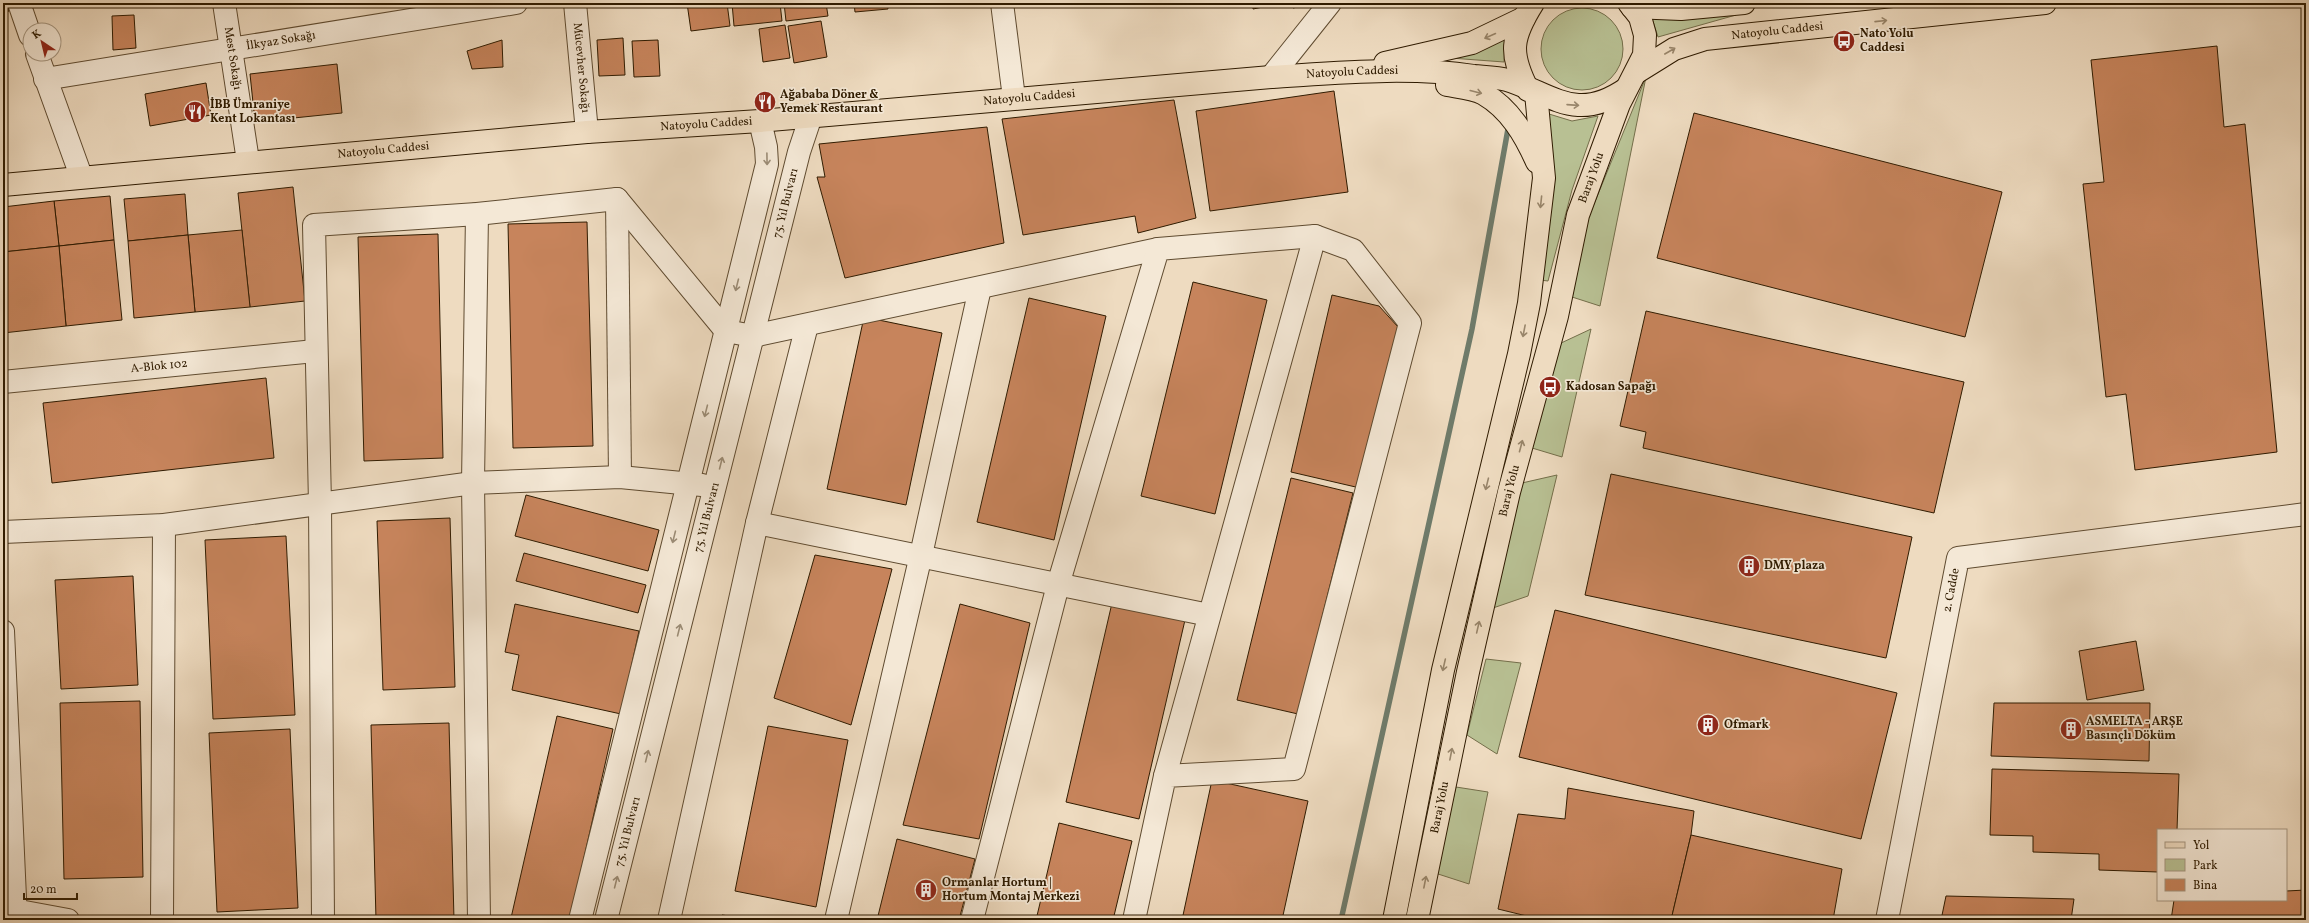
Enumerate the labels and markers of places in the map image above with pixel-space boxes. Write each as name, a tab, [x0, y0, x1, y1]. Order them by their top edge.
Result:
place label: Nato Yolu Caddesi	[1860, 26, 1914, 56]
bus stop icon: Nato Yolu Caddesi	[1831, 28, 1857, 54]
place label: Ağababa Döner & Yemek Restaurant	[780, 87, 883, 117]
restaurant icon: Ağababa Döner & Yemek Restaurant	[752, 89, 778, 115]
place label: İBB Ümraniye Kent Lokantası	[210, 97, 296, 127]
restaurant icon: İBB Ümraniye Kent Lokantası	[182, 99, 208, 125]
bus stop icon: Kadosan Sapağı	[1537, 374, 1563, 400]
place label: Kadosan Sapağı	[1566, 379, 1656, 395]
building icon: DMY plaza	[1736, 553, 1762, 579]
place label: DMY plaza	[1764, 558, 1825, 574]
building icon: Ofmark	[1695, 712, 1721, 738]
place label: ASMELTA - ARŞE Basınçlı Döküm	[2086, 714, 2183, 744]
building icon: ASMELTA - ARŞE Basınçlı Döküm	[2058, 716, 2084, 742]
place label: Ofmark	[1724, 717, 1770, 733]
place label: Ormanlar Hortum | Hortum Montaj Merkezi	[942, 875, 1080, 905]
building icon: Ormanlar Hortum | Hortum Montaj Merkezi	[913, 877, 939, 903]

